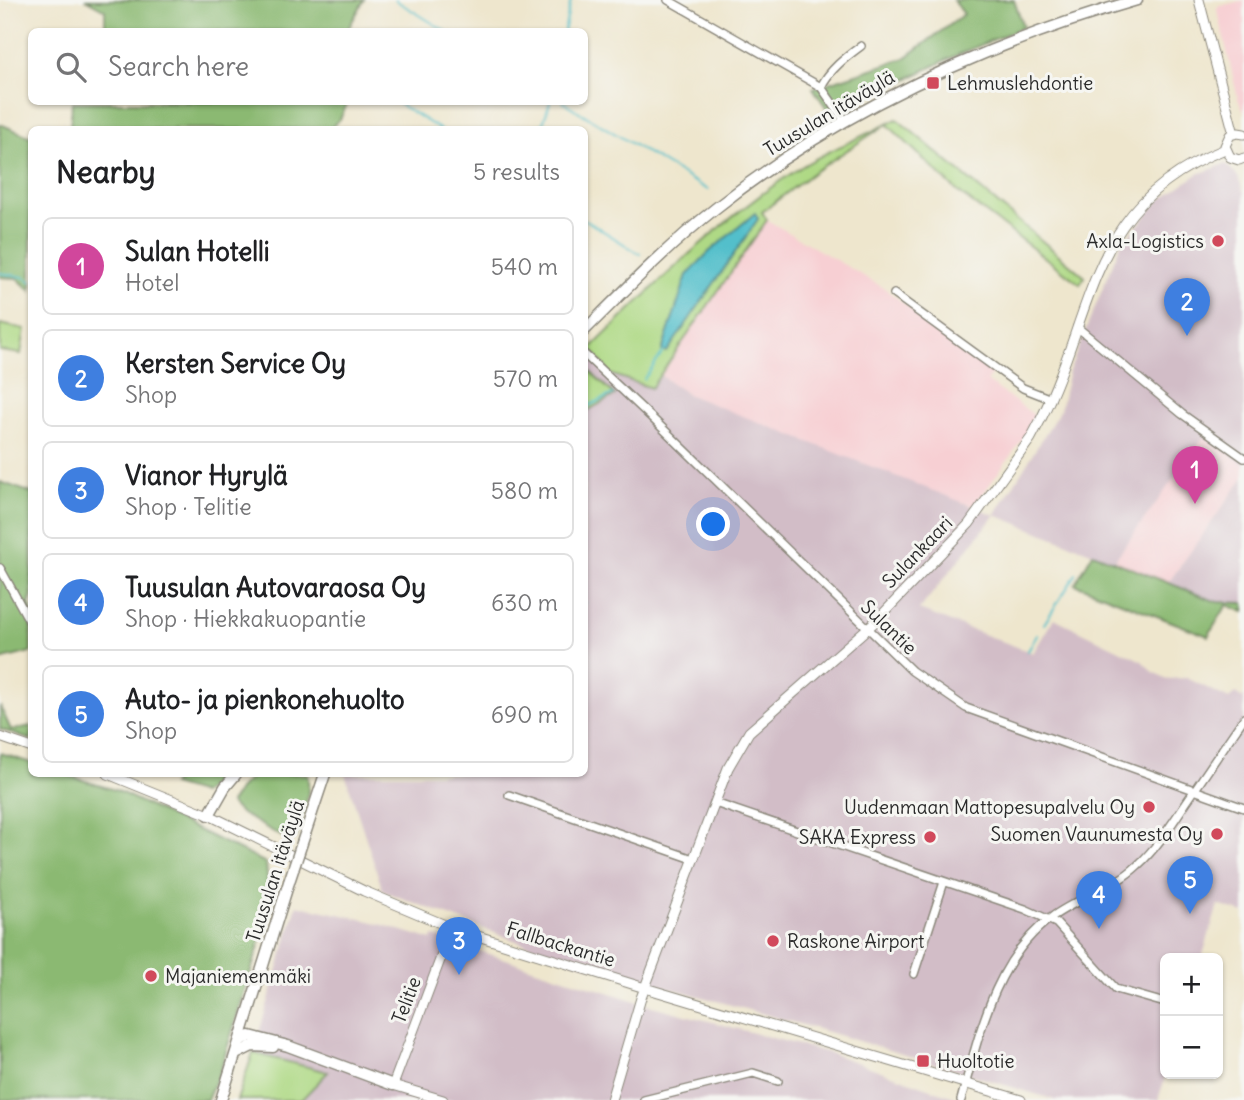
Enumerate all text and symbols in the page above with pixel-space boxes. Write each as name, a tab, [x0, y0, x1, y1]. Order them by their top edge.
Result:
search box	[28, 28, 588, 105]
icon: search	[52, 48, 90, 86]
text: Search here	[108, 50, 249, 83]
street label: Tuusulan itäväylä	[759, 64, 899, 161]
place label: Lehmuslehdontie	[947, 71, 1093, 95]
marker: Lehmuslehdontie	[925, 75, 941, 91]
text: Nearby	[56, 153, 156, 191]
text: 5 results	[473, 157, 560, 186]
place label: Axla-Logistics	[1086, 229, 1204, 253]
marker: Axla-Logistics	[1210, 233, 1226, 249]
text: Sulan Hotelli	[125, 235, 270, 268]
text: 1	[76, 252, 86, 281]
text: 540 m	[491, 252, 558, 281]
text: Hotel	[125, 268, 179, 297]
pin: 2	[1164, 278, 1210, 336]
text: Kersten Service Oy	[125, 347, 346, 380]
text: 2	[75, 364, 87, 393]
text: 570 m	[493, 364, 558, 393]
text: Shop	[125, 380, 177, 409]
pin: 1	[1172, 446, 1218, 504]
text: Vianor Hyrylä	[125, 459, 288, 492]
text: 3	[74, 476, 88, 505]
text: 580 m	[491, 476, 558, 505]
text: Shop · Telitie	[125, 492, 252, 521]
your location	[696, 507, 730, 541]
street label: Sulankaari	[877, 511, 957, 593]
text: Tuusulan Autovaraosa Oy	[125, 571, 426, 604]
text: 4	[74, 588, 88, 617]
text: 630 m	[491, 588, 558, 617]
street label: Sulantie	[856, 595, 922, 659]
text: Shop · Hiekkakuopantie	[125, 604, 366, 633]
text: Auto- ja pienkonehuolto	[125, 683, 405, 716]
text: 5	[74, 700, 88, 729]
text: 690 m	[491, 700, 558, 729]
text: Shop	[125, 716, 177, 745]
place label: Uudenmaan Mattopesupalvelu Oy	[844, 795, 1135, 819]
street label: Tuusulan itäväylä	[241, 797, 309, 945]
marker: Uudenmaan Mattopesupalvelu Oy	[1141, 799, 1157, 815]
place label: Suomen Vaunumesta Oy	[991, 822, 1203, 846]
place label: SAKA Express	[799, 825, 916, 849]
marker: Suomen Vaunumesta Oy	[1209, 826, 1225, 842]
marker: SAKA Express	[922, 829, 938, 845]
pin: 5	[1167, 856, 1213, 914]
pin: 4	[1076, 871, 1122, 929]
street label: Fallbackantie	[504, 916, 618, 972]
pin: 3	[436, 917, 482, 975]
place label: Raskone Airport	[787, 929, 924, 953]
marker: Raskone Airport	[765, 933, 781, 949]
map controls	[1160, 953, 1223, 1079]
button: +	[1160, 953, 1223, 1016]
place label: Majaniemenmäki	[165, 964, 311, 988]
marker: Majaniemenmäki	[143, 968, 159, 984]
street label: Telitie	[386, 973, 426, 1027]
button: −	[1160, 1016, 1223, 1079]
place label: Huoltotie	[937, 1049, 1014, 1073]
marker: Huoltotie	[915, 1053, 931, 1069]

